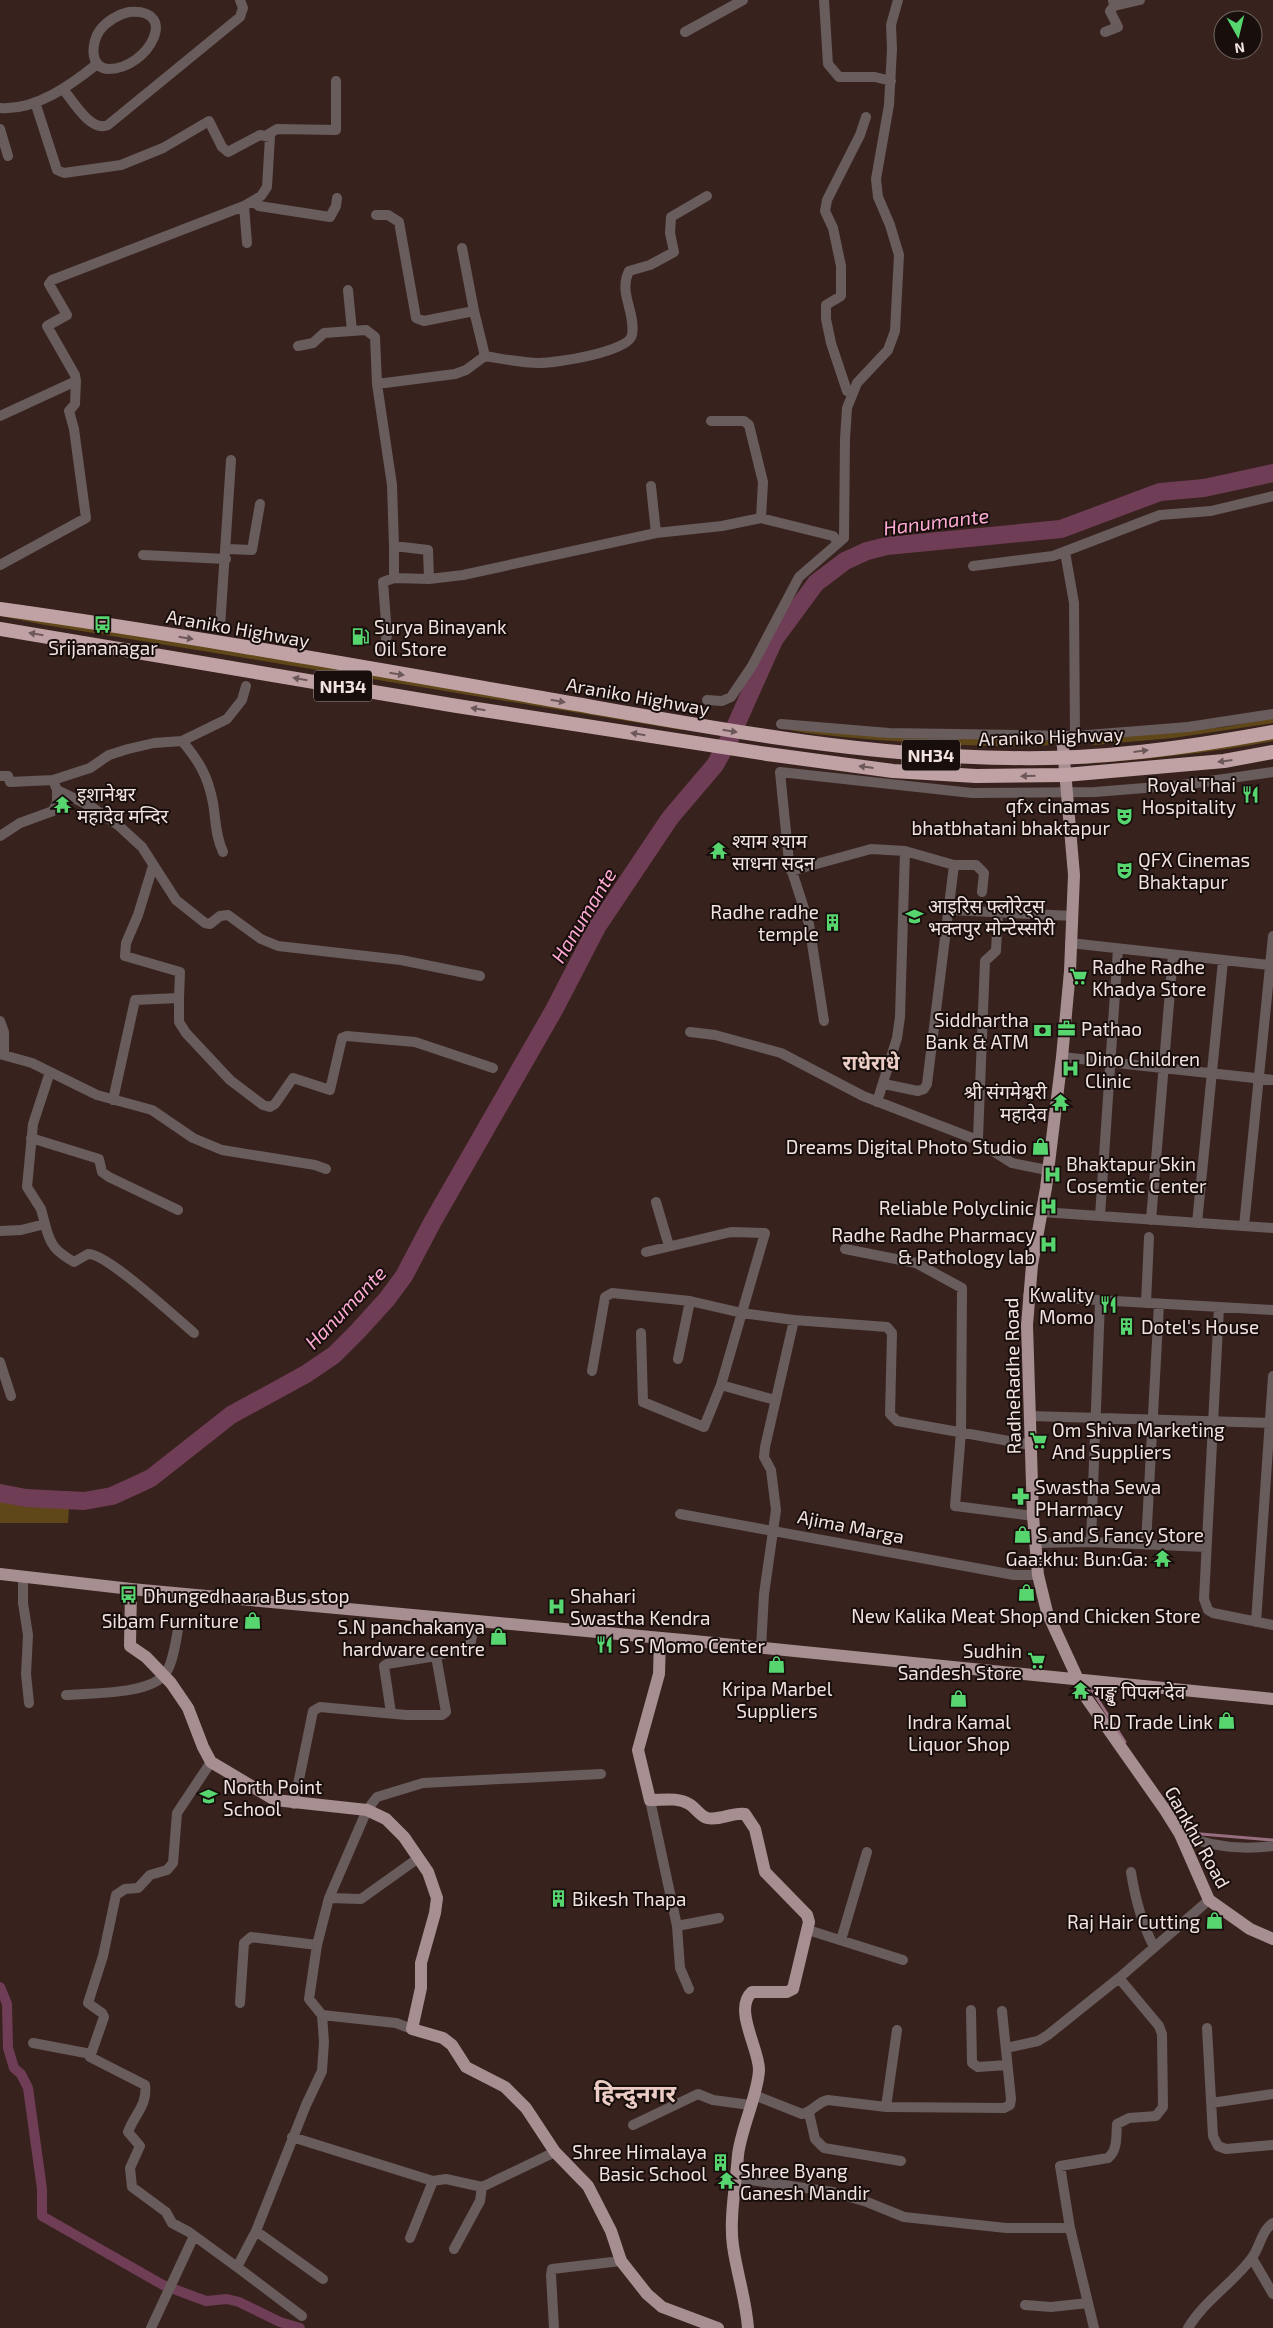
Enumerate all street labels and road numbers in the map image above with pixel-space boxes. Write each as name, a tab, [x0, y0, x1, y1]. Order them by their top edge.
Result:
street label: Araniko Highway	[165, 604, 311, 652]
road number: NH34	[314, 670, 372, 701]
street label: Araniko Highway	[565, 672, 711, 720]
street label: Araniko Highway	[978, 722, 1124, 750]
road number: NH34	[902, 740, 960, 770]
street label: RadheRadhe Road	[999, 1298, 1025, 1454]
street label: Ajima Marga	[796, 1504, 906, 1548]
street label: Gankhu Road	[1161, 1782, 1235, 1892]

